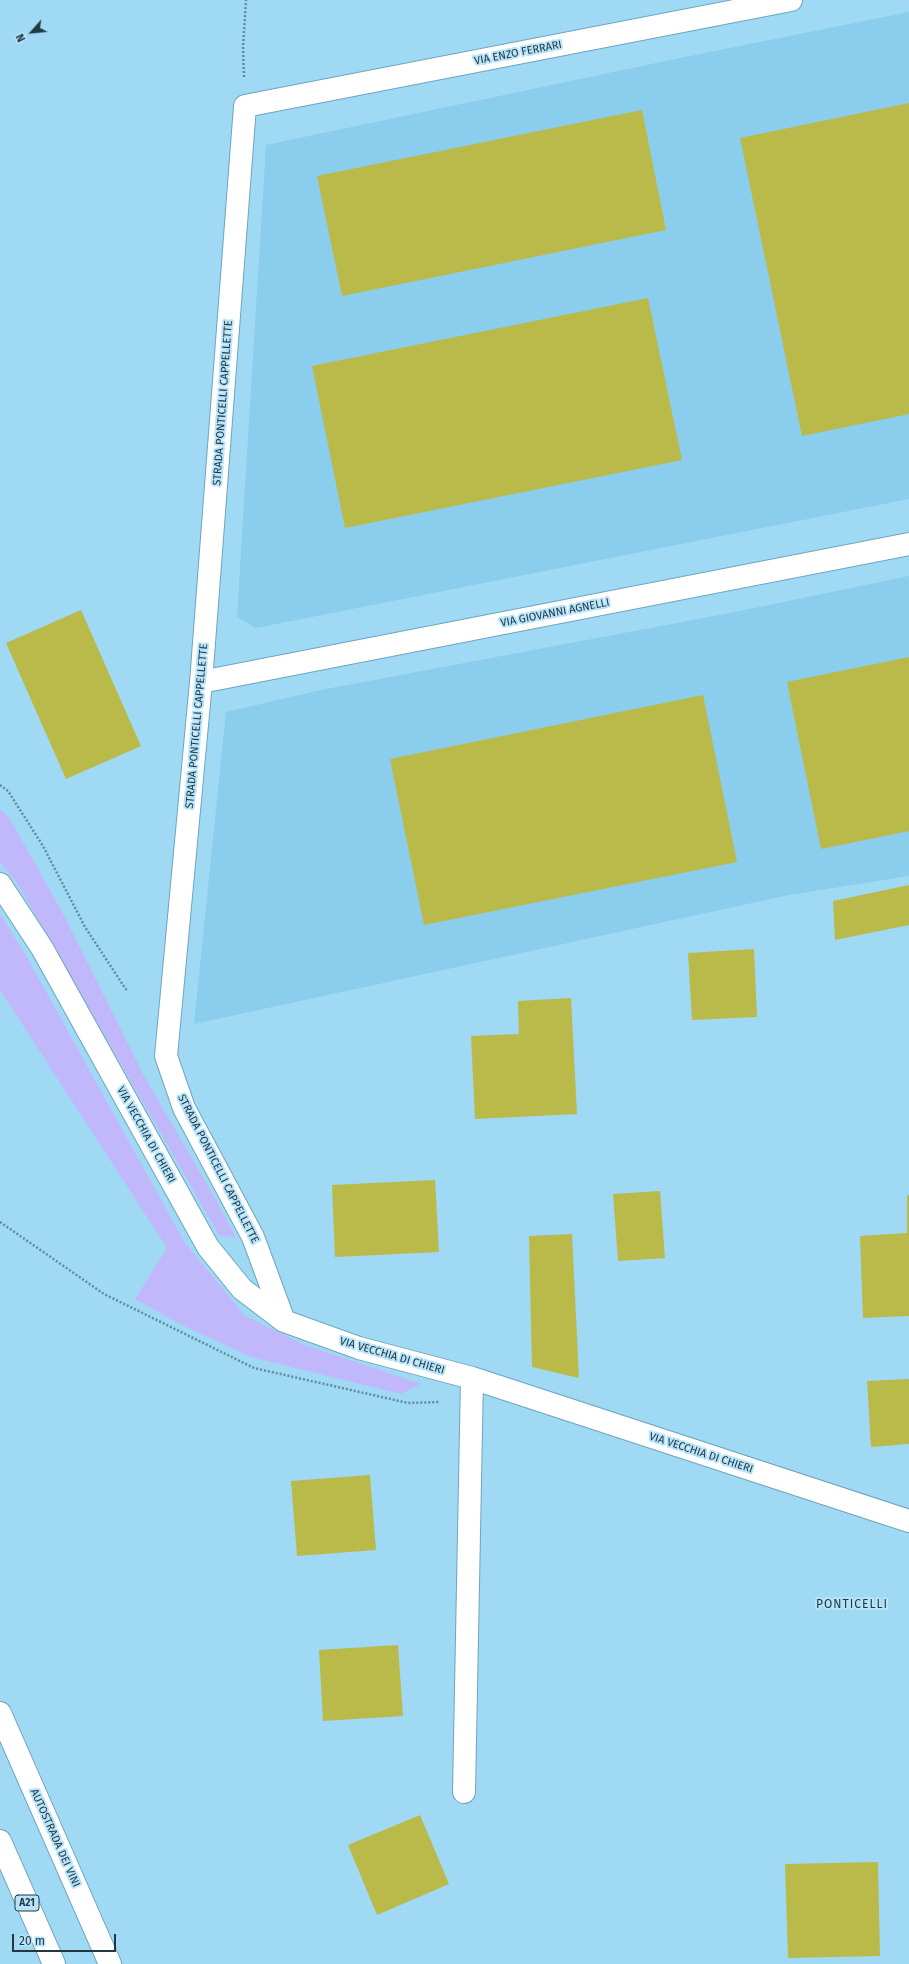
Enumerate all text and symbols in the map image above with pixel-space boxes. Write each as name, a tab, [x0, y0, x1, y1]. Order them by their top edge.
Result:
north arrow	[12, 12, 52, 52]
text: N	[13, 31, 28, 44]
street label: VIA ENZO FERRARI	[473, 38, 563, 68]
street label: STRADA PONTICELLI CAPPELLETTE	[211, 320, 235, 486]
street label: VIA GIOVANNI AGNELLI	[500, 596, 610, 630]
street label: STRADA PONTICELLI CAPPELLETTE	[183, 643, 211, 809]
street label: VIA VECCHIA DI CHIERI	[114, 1084, 178, 1186]
street label: STRADA PONTICELLI CAPPELLETTE	[175, 1092, 261, 1246]
street label: VIA VECCHIA DI CHIERI	[338, 1335, 446, 1377]
street label: VIA VECCHIA DI CHIERI	[647, 1430, 755, 1476]
district label: PONTICELLI	[816, 1598, 888, 1612]
street label: AUTOSTRADA DEI VINI	[27, 1787, 83, 1889]
road number: A21	[15, 1895, 39, 1911]
scale bar	[14, 1926, 118, 1952]
text: 20 m	[19, 1934, 45, 1948]

